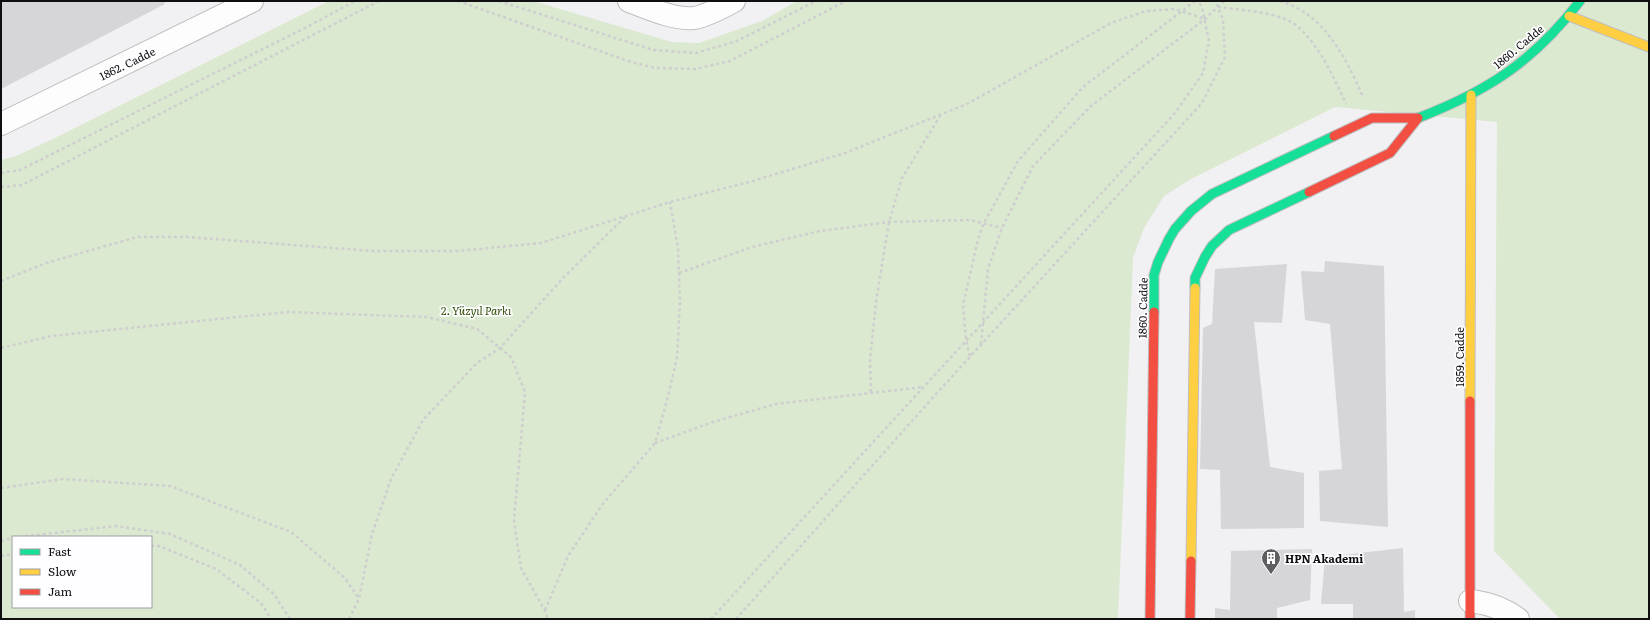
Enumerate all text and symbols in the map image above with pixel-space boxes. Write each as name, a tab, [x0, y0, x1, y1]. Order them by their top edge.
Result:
street label: 1860. Cadde	[1489, 20, 1547, 72]
street label: 1862. Cadde	[96, 42, 158, 83]
street label: 1860. Cadde	[1133, 277, 1151, 339]
park label: 2. Yüzyıl Parkı	[441, 302, 512, 318]
street label: 1859. Cadde	[1451, 327, 1467, 387]
legend	[12, 536, 152, 608]
text: Fast	[48, 542, 72, 560]
building icon: HPN Akademi	[1260, 547, 1282, 575]
place label: HPN Akademi	[1285, 550, 1363, 566]
text: Slow	[48, 562, 77, 580]
text: Jam	[48, 582, 73, 600]

